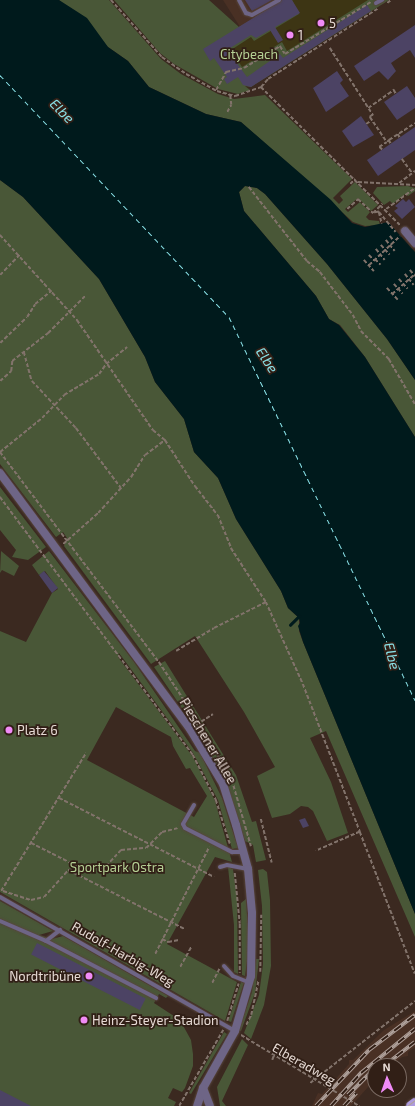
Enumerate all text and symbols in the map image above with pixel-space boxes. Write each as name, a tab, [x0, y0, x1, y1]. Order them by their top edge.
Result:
place label: 5	[329, 15, 336, 31]
marker: 5	[316, 18, 326, 28]
place label: 1	[298, 27, 303, 43]
marker: 1	[285, 30, 295, 40]
park label: Citybeach	[220, 46, 278, 62]
water label: Elbe	[46, 95, 78, 127]
water label: Elbe	[252, 344, 282, 376]
water label: Elbe	[380, 641, 404, 671]
street label: Pieschener Allee	[176, 695, 240, 787]
place label: Platz 6	[17, 722, 58, 738]
marker: Platz 6	[4, 725, 14, 735]
park label: Sportpark Ostra	[70, 859, 164, 875]
street label: Rudolf-Harbig-Weg	[69, 918, 177, 990]
place label: Nordtribüne	[9, 968, 81, 984]
marker: Nordtribüne	[84, 971, 94, 981]
place label: Heinz-Steyer-Stadion	[92, 1012, 219, 1028]
marker: Heinz-Steyer-Stadion	[79, 1015, 89, 1025]
street label: Elberadweg	[270, 1040, 338, 1088]
north arrow	[367, 1058, 407, 1098]
text: N	[382, 1060, 391, 1073]

